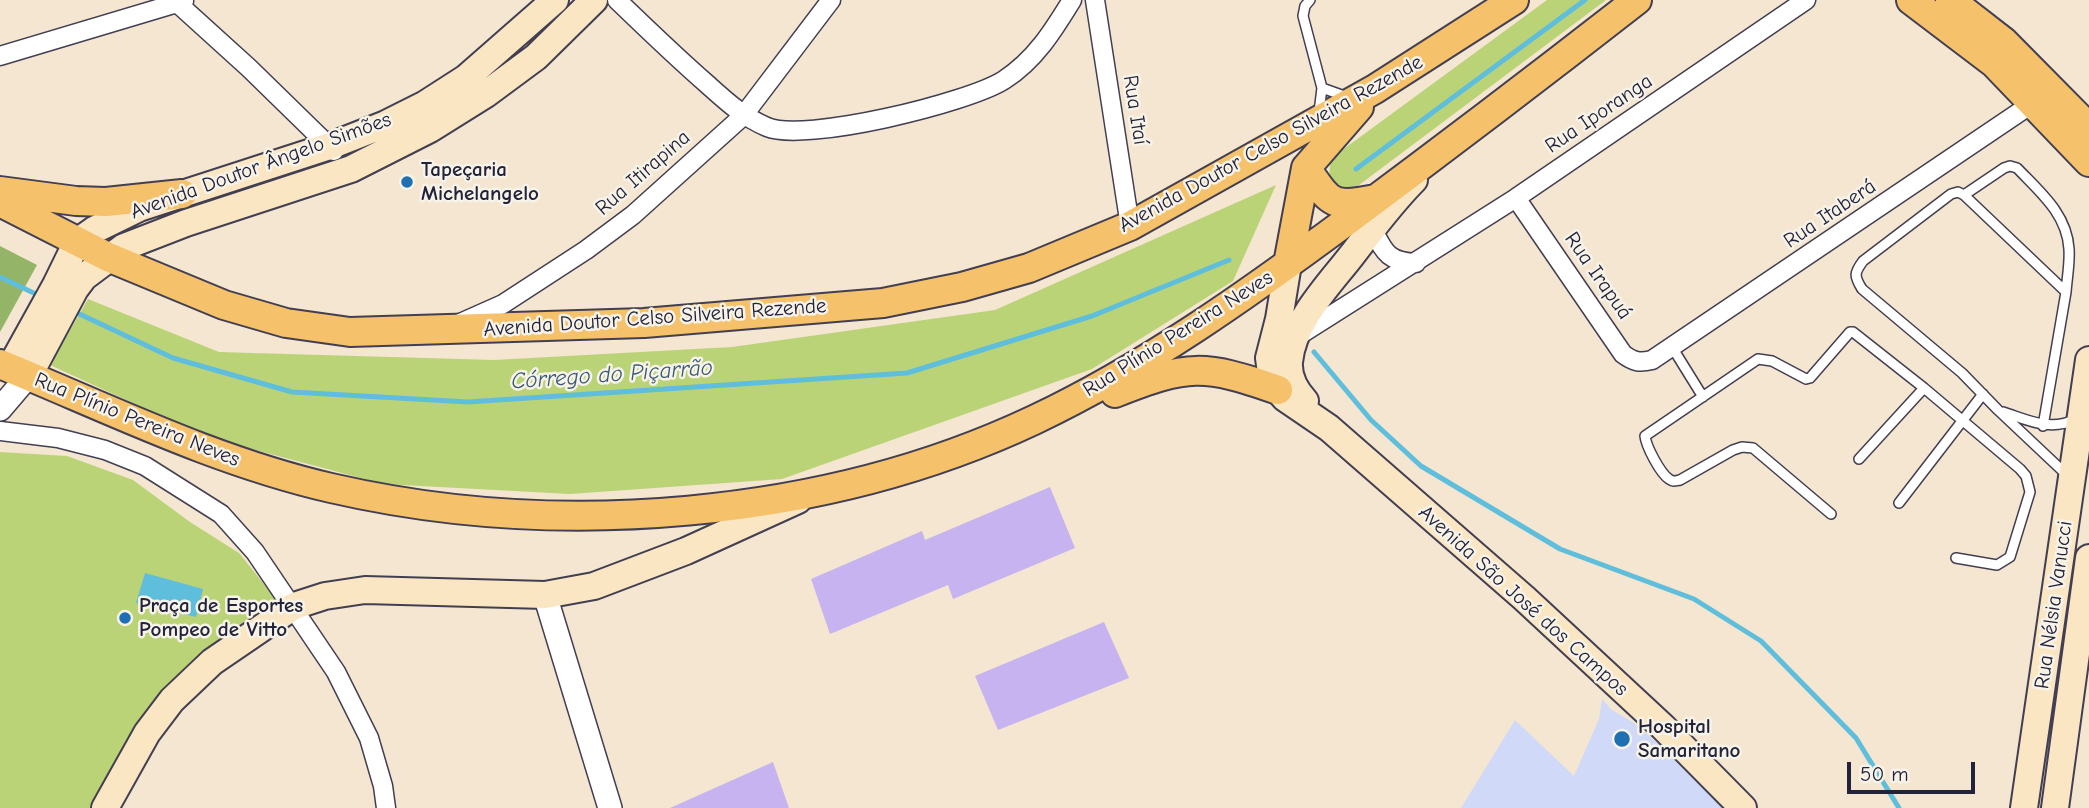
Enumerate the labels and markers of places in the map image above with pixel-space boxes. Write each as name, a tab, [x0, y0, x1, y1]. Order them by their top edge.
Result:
place label: Tapeçaria Michelangelo	[421, 157, 539, 207]
marker: Tapeçaria Michelangelo	[399, 174, 415, 190]
place label: Praça de Esportes Pompeo de Vitto	[139, 593, 303, 643]
marker: Praça de Esportes Pompeo de Vitto	[117, 610, 133, 626]
place label: Hospital Samaritano	[1638, 714, 1740, 764]
marker: Hospital Samaritano	[1612, 729, 1632, 749]

